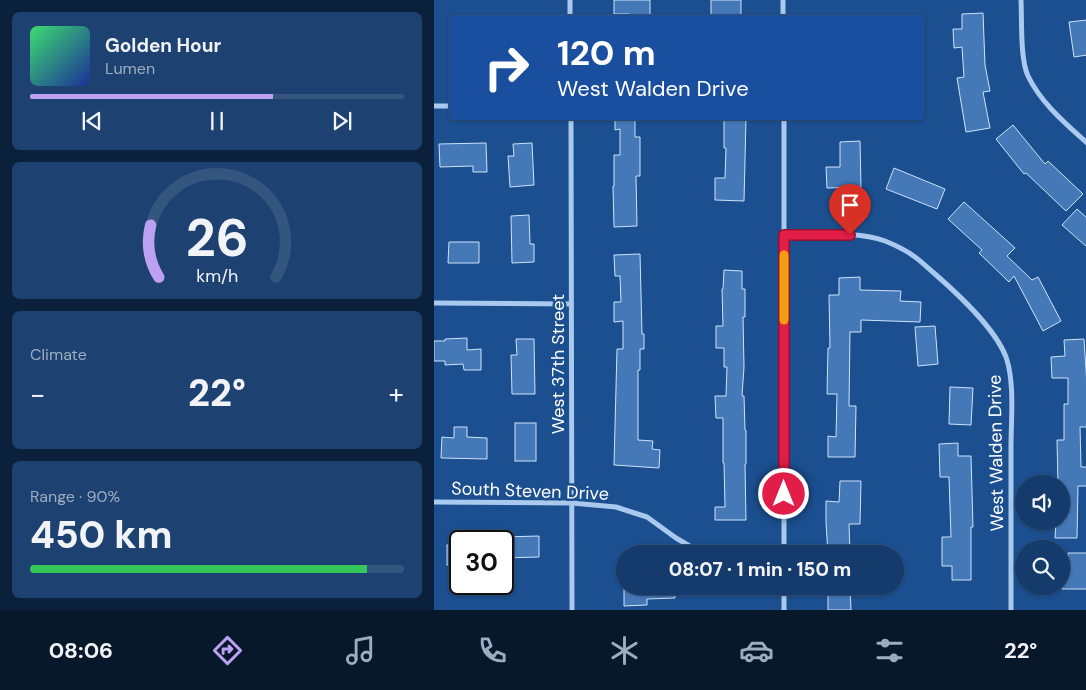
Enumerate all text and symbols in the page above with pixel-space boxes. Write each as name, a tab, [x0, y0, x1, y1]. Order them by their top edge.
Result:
text: 120 m	[557, 30, 656, 76]
text: Golden Hour	[105, 33, 221, 58]
icon: right	[474, 35, 539, 100]
text: Lumen	[105, 58, 155, 79]
text: West Walden Drive	[557, 74, 749, 103]
icon: previous	[78, 107, 106, 135]
icon: pause	[203, 107, 231, 135]
icon: next	[328, 107, 356, 135]
pin	[829, 184, 871, 235]
icon: arrive	[836, 191, 864, 219]
text: 26	[186, 204, 248, 272]
text: km/h	[196, 264, 238, 288]
street label: West 37th Street	[546, 294, 570, 434]
text: Climate	[30, 344, 87, 365]
text: 22°	[188, 368, 246, 418]
street label: West Walden Drive	[983, 374, 1009, 532]
text: −	[30, 376, 45, 413]
text: +	[389, 376, 404, 413]
position arrow	[757, 467, 809, 519]
map controls	[1015, 475, 1070, 595]
button: sound	[1015, 475, 1070, 530]
street label: South Steven Drive	[451, 476, 609, 506]
text: Range · 90%	[30, 486, 120, 507]
text: 450 km	[30, 510, 172, 560]
speed limit sign: 30	[449, 530, 514, 595]
button: search	[1015, 540, 1070, 595]
text: 08:07 · 1 min · 150 m	[669, 557, 851, 582]
icon: directions	[210, 633, 245, 668]
icon: music	[343, 633, 378, 668]
icon: phone	[475, 633, 510, 668]
icon: climate	[607, 633, 642, 668]
icon: car	[739, 633, 774, 668]
icon: filters	[872, 633, 907, 668]
text: 08:06	[49, 636, 113, 665]
text: 22°	[1004, 636, 1037, 665]

